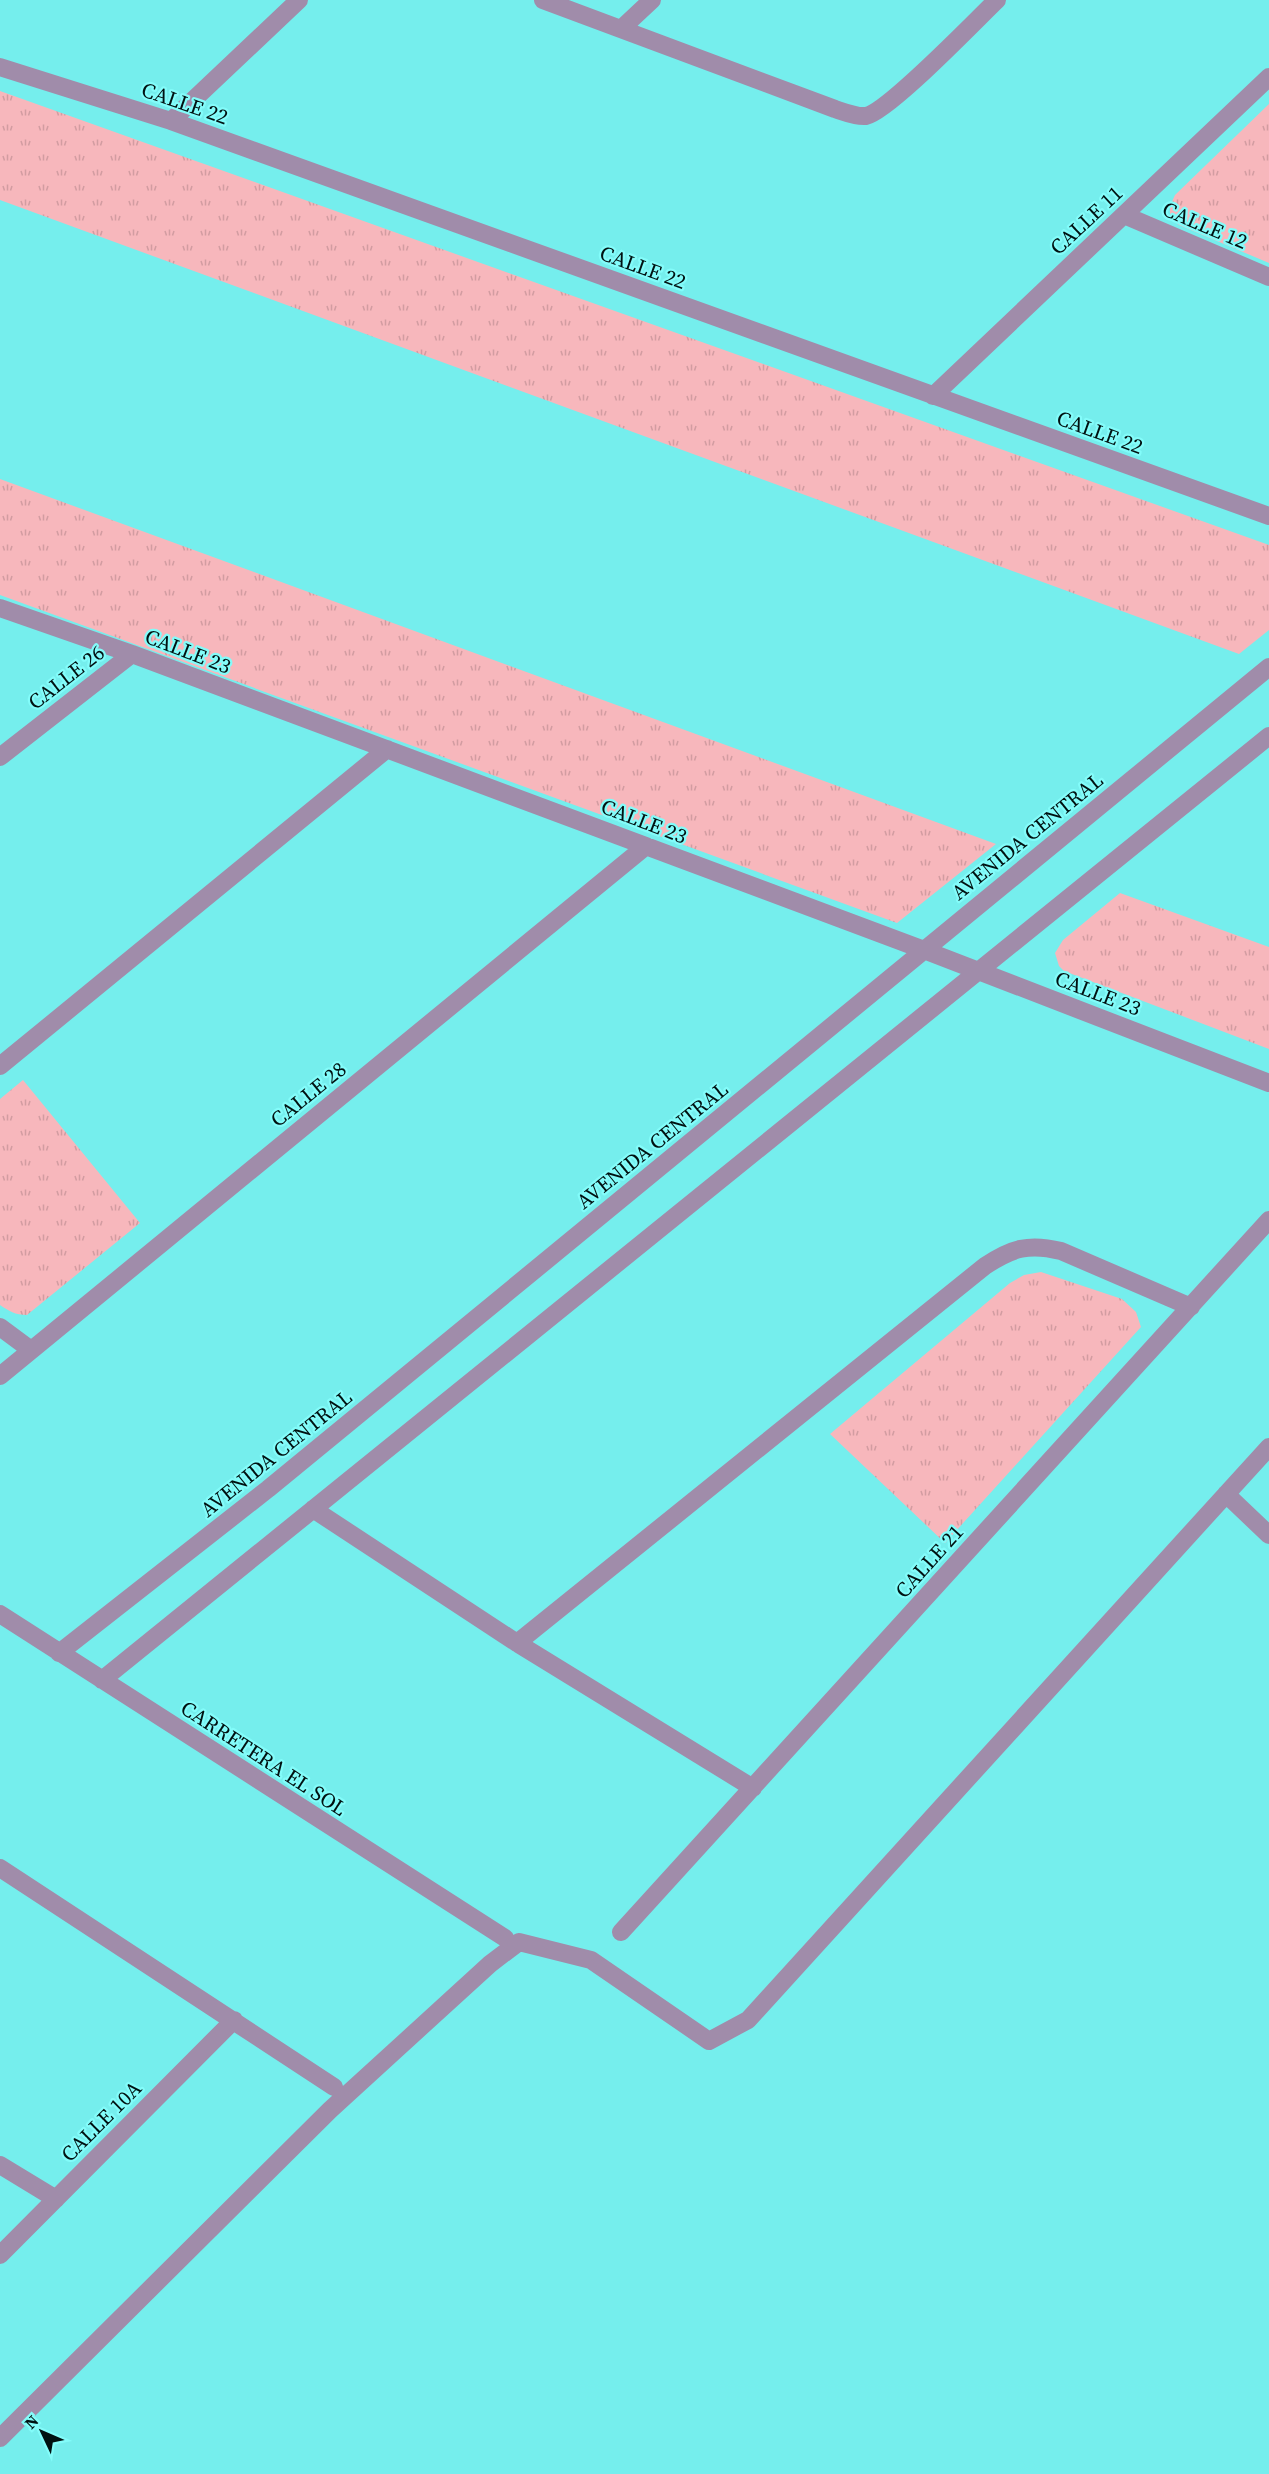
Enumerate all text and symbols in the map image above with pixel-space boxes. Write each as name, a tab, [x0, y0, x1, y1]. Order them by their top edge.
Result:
street label: CALLE 22	[138, 75, 232, 131]
street label: CALLE 11	[1043, 179, 1129, 261]
street label: CALLE 12	[1158, 194, 1252, 256]
street label: CALLE 22	[596, 238, 690, 296]
street label: CALLE 22	[1053, 403, 1147, 461]
street label: CALLE 23	[141, 621, 235, 681]
street label: CALLE 26	[22, 638, 110, 716]
street label: AVENIDA CENTRAL	[945, 766, 1109, 906]
street label: CALLE 23	[597, 791, 691, 851]
street label: CALLE 23	[1051, 963, 1145, 1023]
street label: CALLE 28	[264, 1054, 352, 1134]
street label: AVENIDA CENTRAL	[570, 1075, 734, 1215]
street label: AVENIDA CENTRAL	[194, 1383, 358, 1523]
street label: CALLE 21	[888, 1518, 970, 1604]
street label: CARRETERA EL SOL	[175, 1693, 353, 1823]
street label: CALLE 10A	[54, 2074, 148, 2168]
north arrow	[12, 2402, 72, 2462]
text: N	[19, 2409, 43, 2433]

